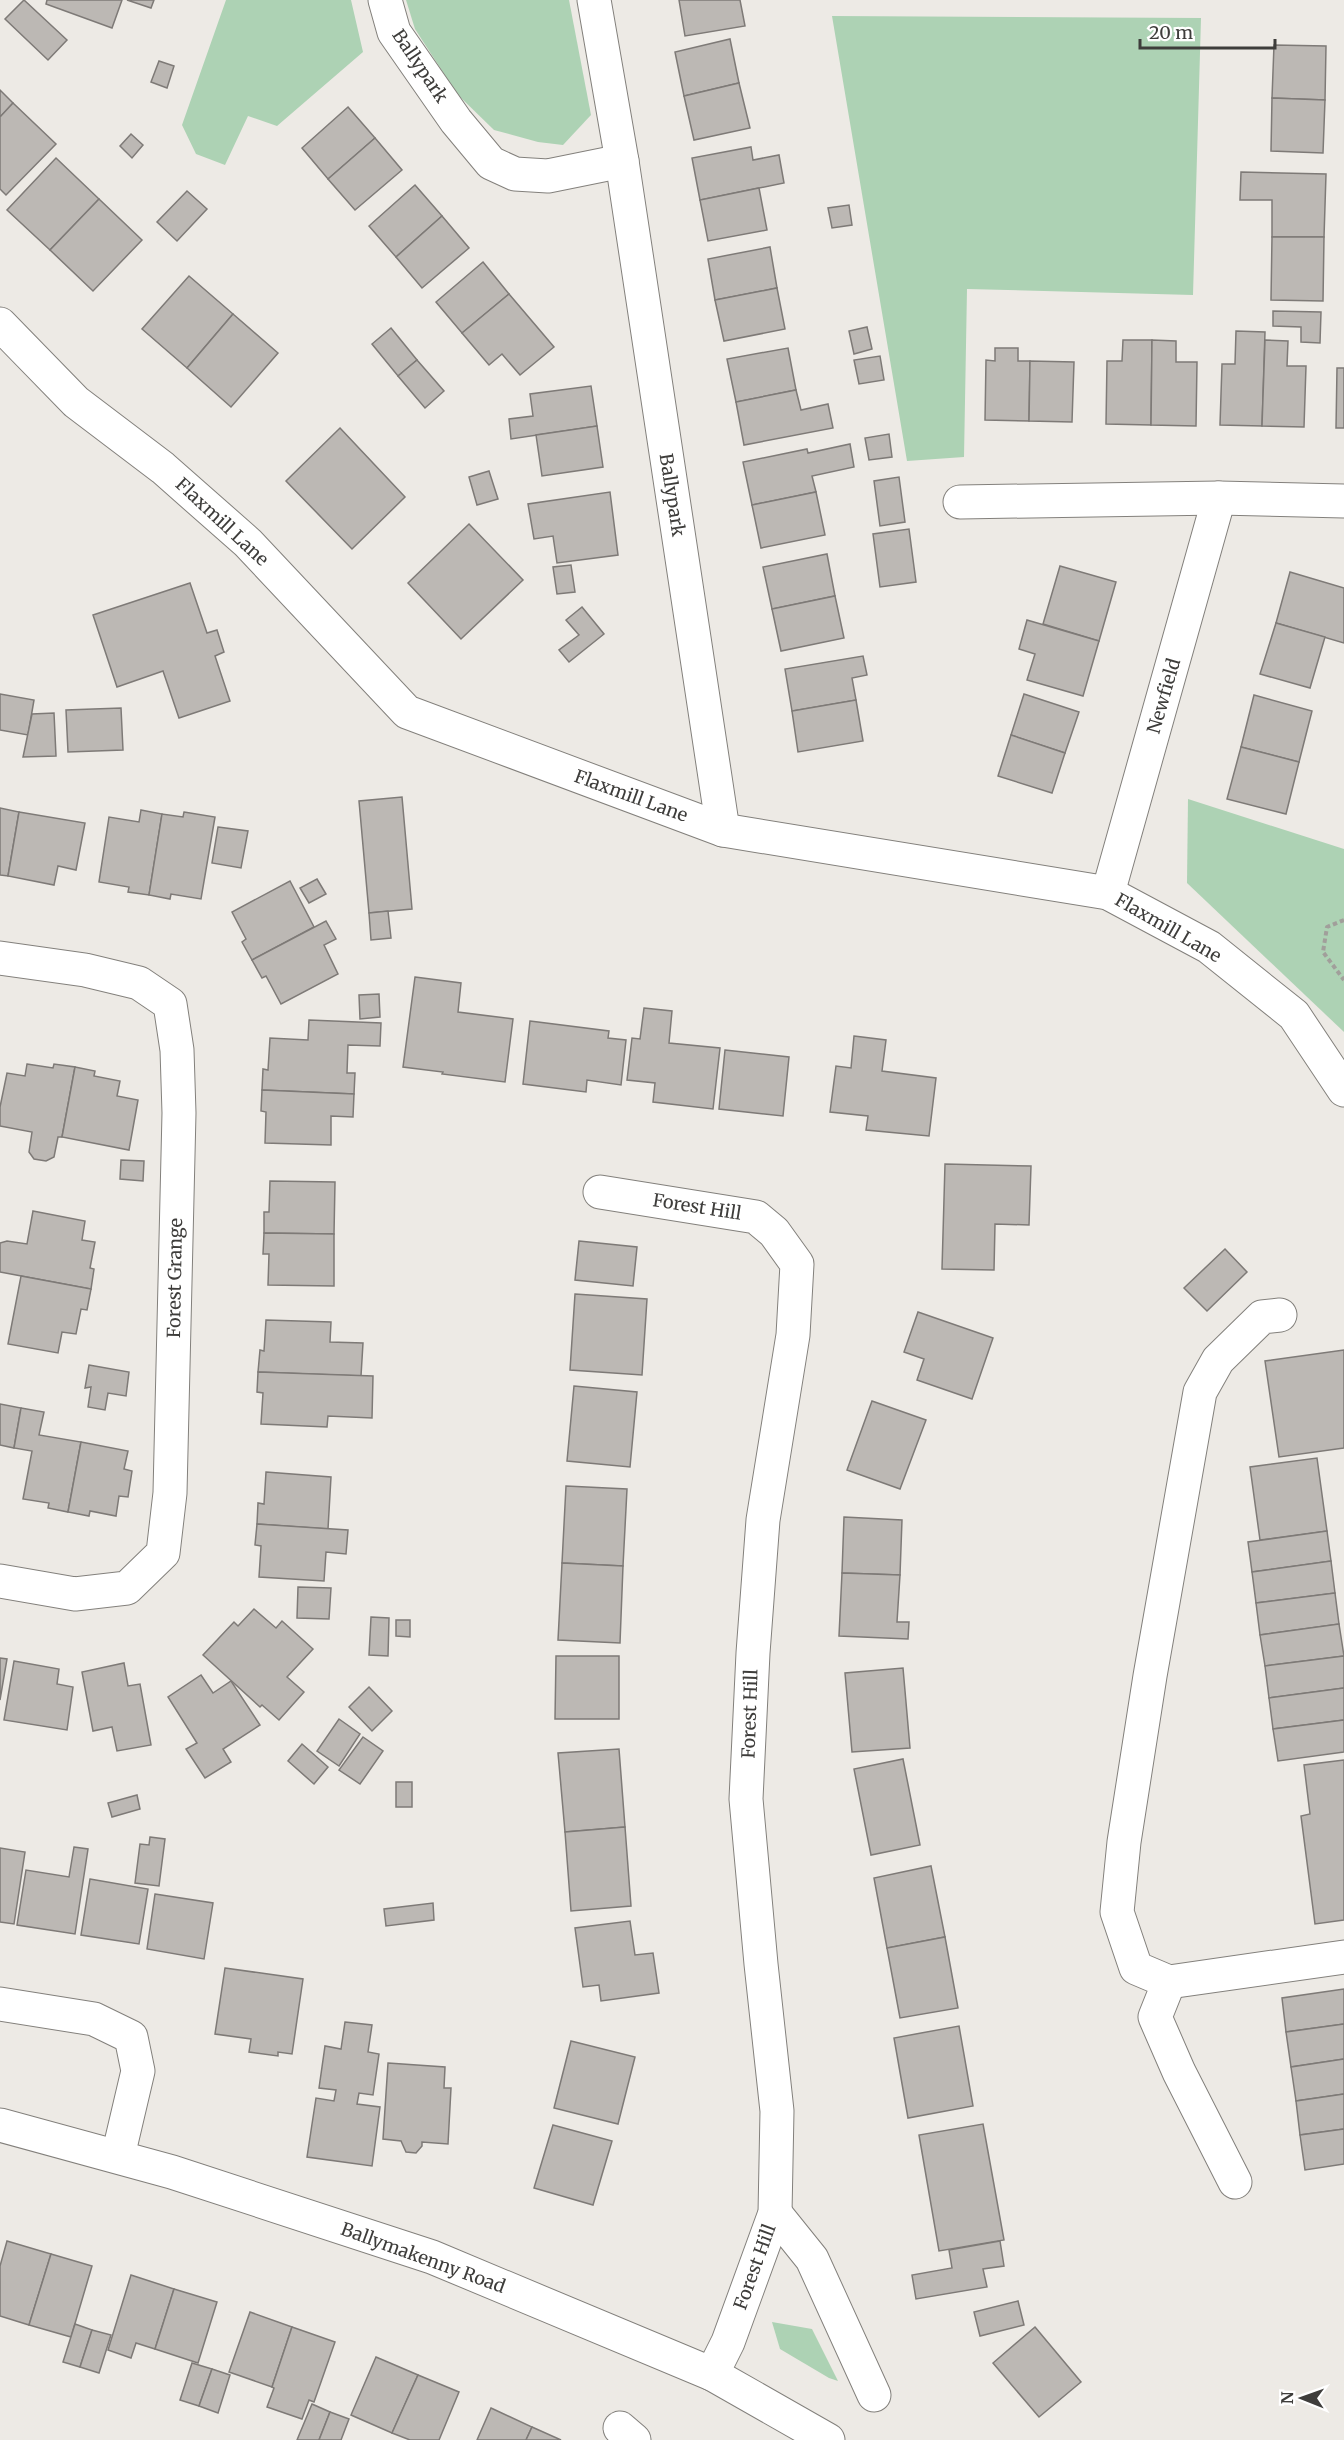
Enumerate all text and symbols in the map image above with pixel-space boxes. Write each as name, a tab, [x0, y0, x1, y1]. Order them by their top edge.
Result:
scale bar	[1140, 12, 1275, 50]
text: 20 m	[1149, 21, 1193, 44]
street label: Ballypark	[387, 25, 454, 107]
street label: Ballypark	[655, 452, 690, 539]
street label: Flaxmill Lane	[171, 473, 274, 571]
street label: Newfield	[1142, 655, 1185, 736]
street label: Flaxmill Lane	[571, 764, 691, 827]
street label: Flaxmill Lane	[1111, 888, 1226, 967]
street label: Forest Hill	[651, 1188, 743, 1225]
street label: Forest Grange	[162, 1218, 187, 1338]
street label: Forest Hill	[736, 1669, 763, 1759]
street label: Ballymakenny Road	[338, 2217, 509, 2298]
street label: Forest Hill	[728, 2221, 781, 2313]
north arrow	[1272, 2368, 1332, 2428]
text: N	[1277, 2391, 1297, 2404]

